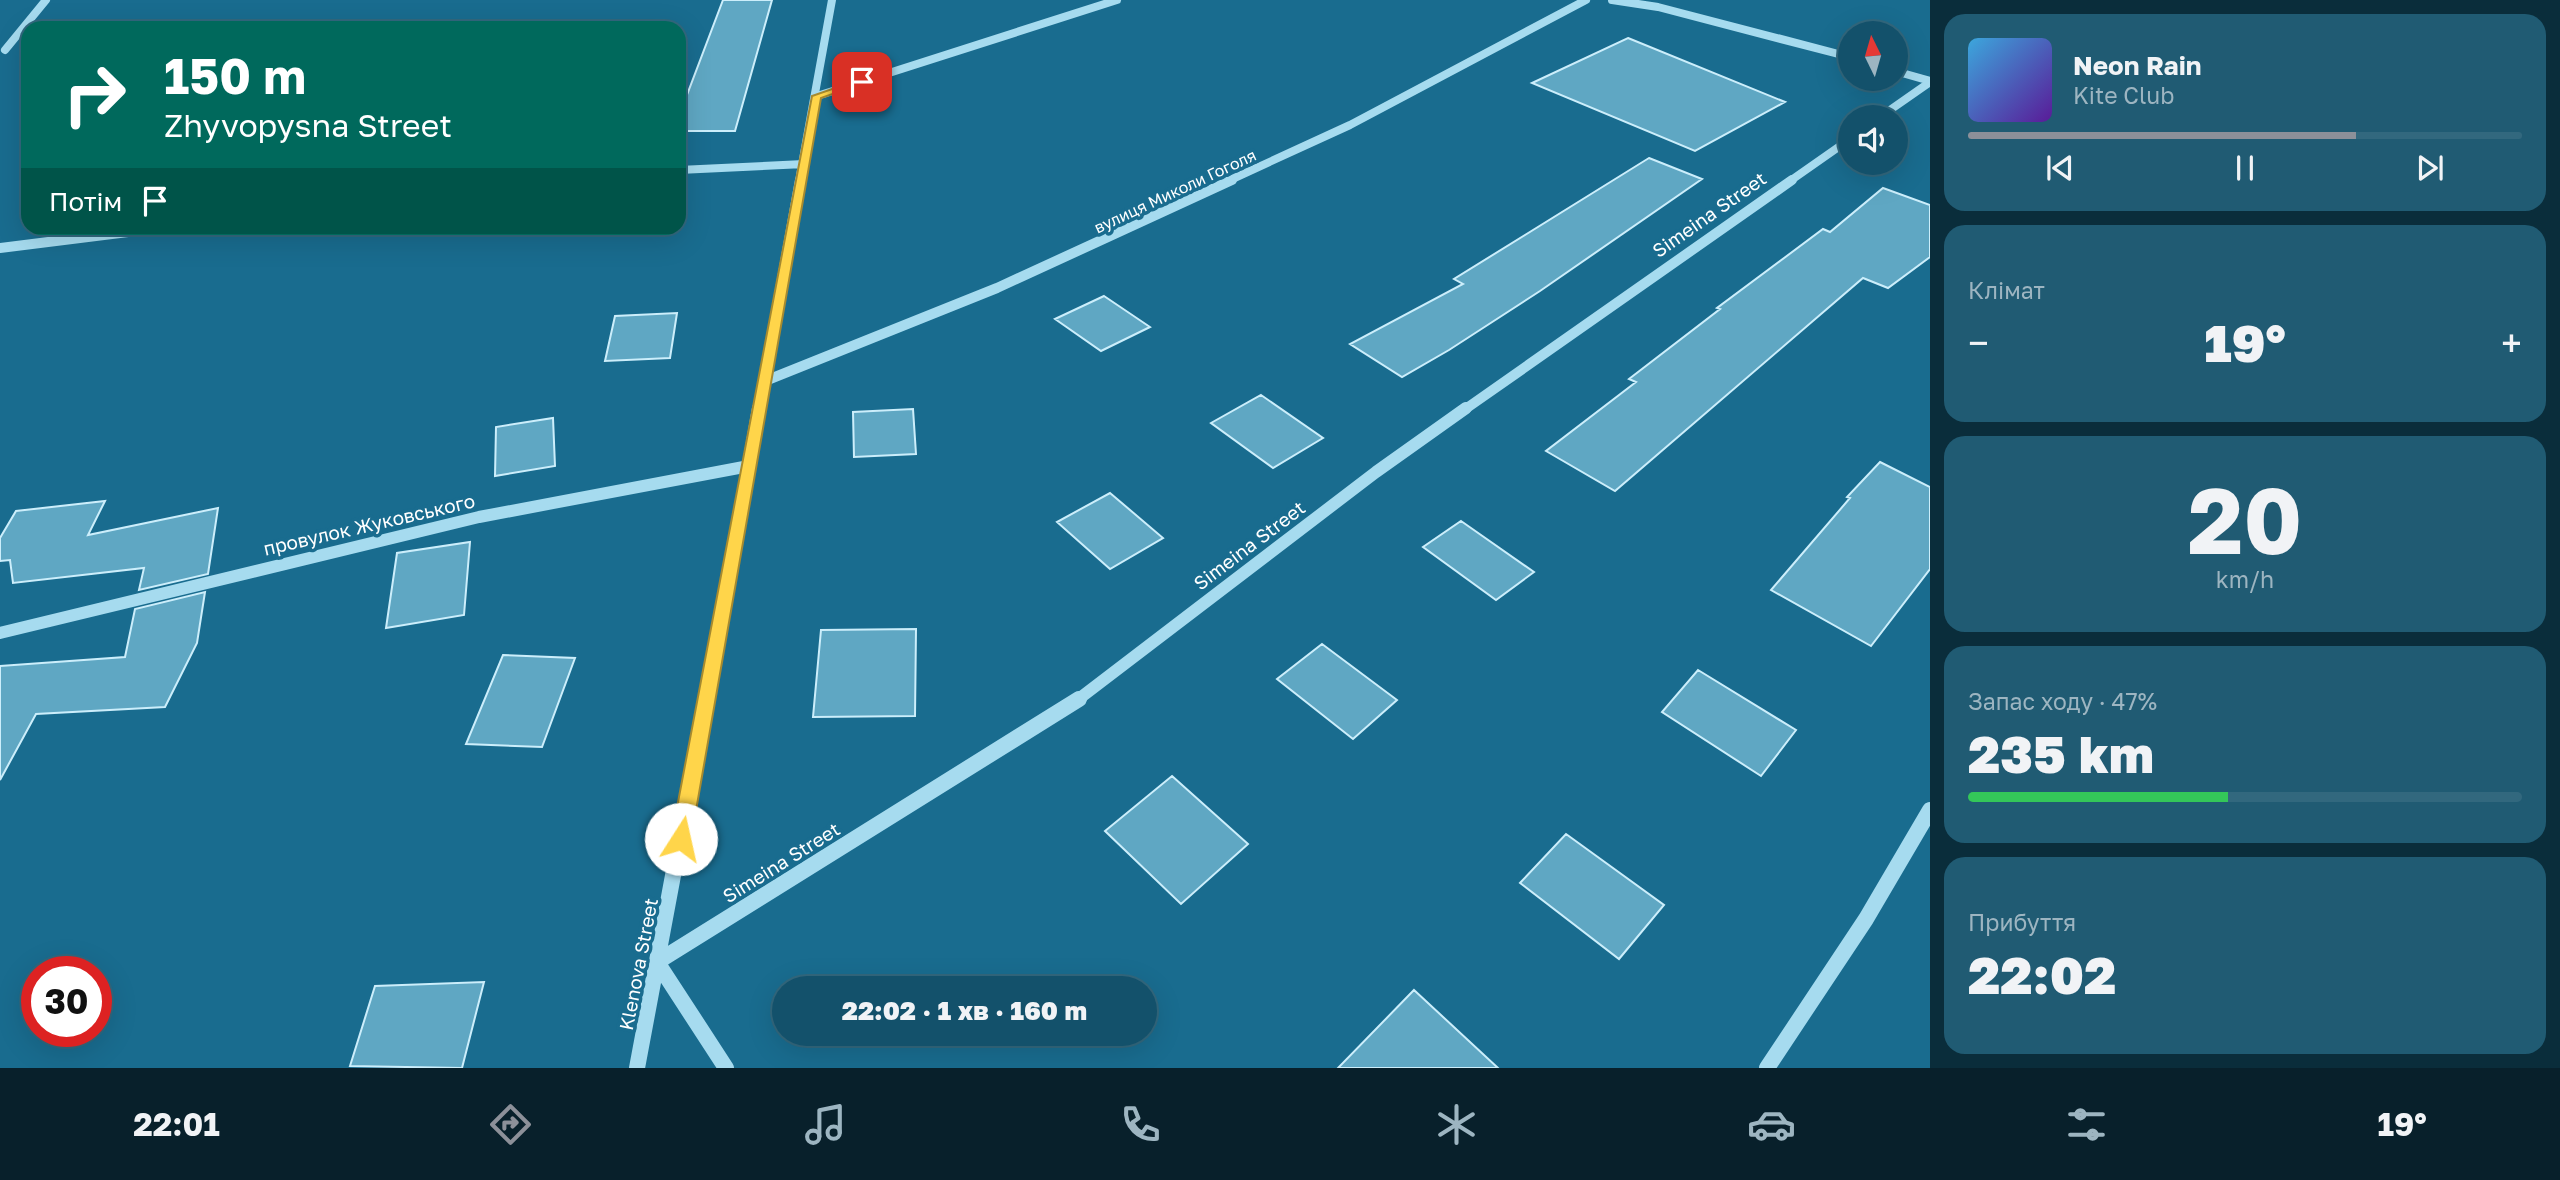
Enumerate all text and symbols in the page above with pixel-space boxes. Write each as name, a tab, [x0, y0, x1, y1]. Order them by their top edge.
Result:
north arrow	[1838, 21, 1908, 91]
map controls	[1838, 21, 1908, 175]
text: 150 m	[164, 46, 306, 105]
icon: right	[49, 49, 140, 140]
text: Neon Rain	[2073, 50, 2202, 81]
pin	[832, 52, 892, 112]
icon: arrive	[843, 63, 881, 101]
text: Kite Club	[2073, 81, 2174, 109]
button: sound	[1838, 105, 1908, 175]
text: Zhyvopysna Street	[164, 106, 452, 144]
street label: вулиця Миколи Гоголя	[1091, 145, 1259, 237]
icon: previous	[2041, 149, 2079, 187]
icon: pause	[2226, 149, 2264, 187]
icon: next	[2411, 149, 2449, 187]
street label: Simeina Street	[1648, 166, 1770, 262]
icon: arrive	[136, 182, 174, 220]
text: Потім	[49, 186, 122, 217]
text: Клімат	[1968, 276, 2045, 304]
text: 19°	[2204, 311, 2286, 373]
text: −	[1968, 320, 1989, 365]
text: +	[2501, 320, 2522, 365]
text: 20	[2188, 465, 2302, 574]
street label: провулок Жуковського	[261, 488, 477, 560]
street label: Simeina Street	[1189, 496, 1309, 594]
text: km/h	[2216, 565, 2274, 593]
text: Запас ходу · 47%	[1968, 687, 2157, 715]
text: 235 km	[1968, 722, 2154, 784]
position arrow	[644, 802, 718, 876]
street label: Simeina Street	[718, 817, 844, 907]
street label: Klenova Street	[614, 896, 662, 1032]
text: Прибуття	[1968, 908, 2076, 936]
text: 22:02	[1968, 943, 2116, 1005]
speed limit sign: 30	[21, 956, 112, 1047]
text: 22:02 · 1 хв · 160 m	[842, 995, 1087, 1026]
icon: directions	[486, 1100, 535, 1149]
icon: music	[801, 1100, 850, 1149]
icon: phone	[1116, 1100, 1165, 1149]
icon: climate	[1432, 1100, 1481, 1149]
icon: car	[1747, 1100, 1796, 1149]
icon: filters	[2062, 1100, 2111, 1149]
text: 22:01	[133, 1105, 220, 1143]
text: 19°	[2378, 1105, 2427, 1143]

